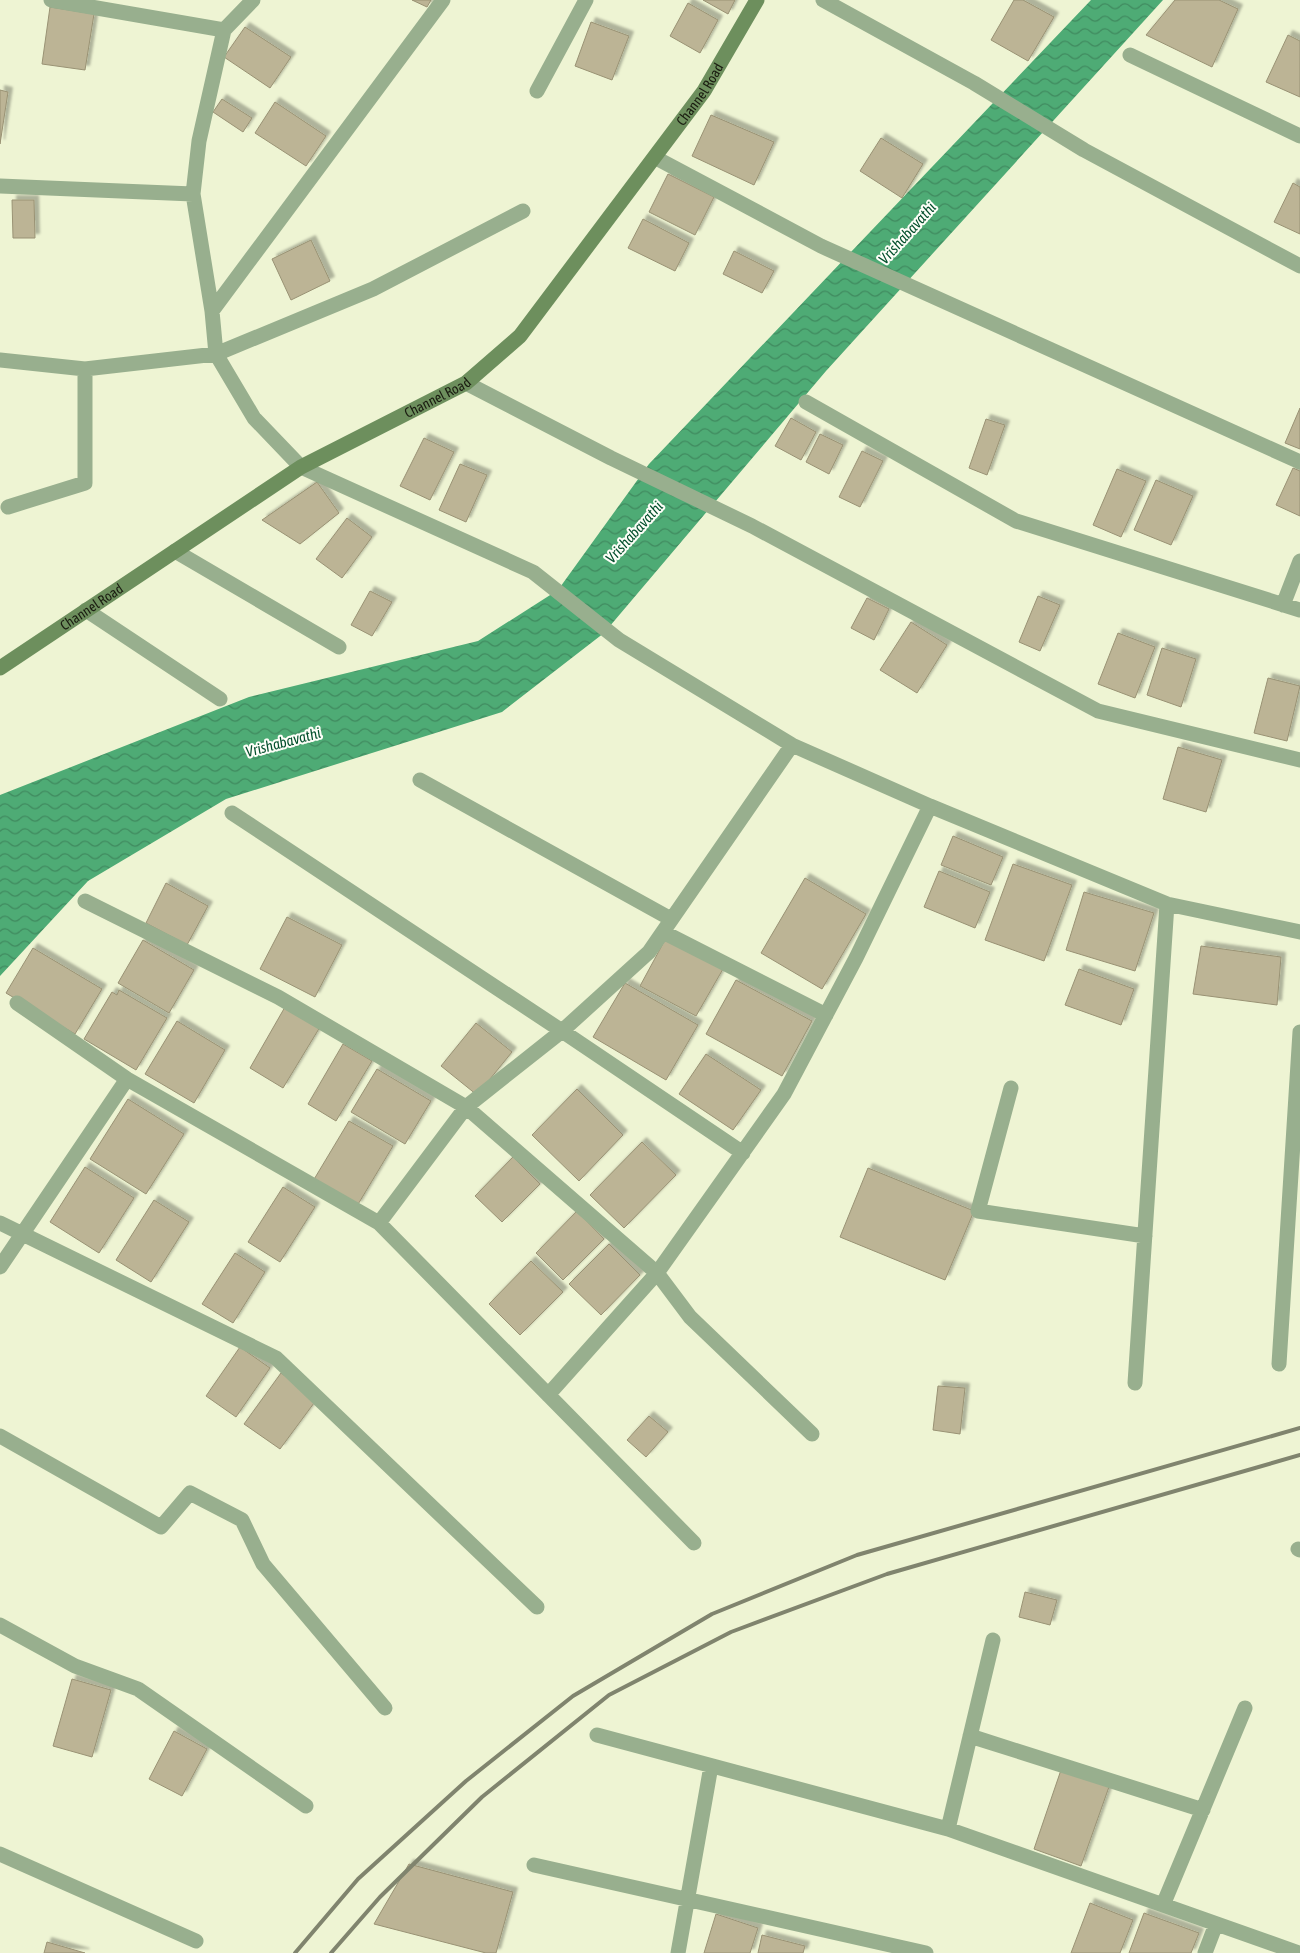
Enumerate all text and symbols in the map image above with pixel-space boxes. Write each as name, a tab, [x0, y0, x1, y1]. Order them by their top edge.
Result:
street label: Channel Road	[673, 60, 726, 129]
water label: Vrishabavathi	[875, 198, 939, 267]
street label: Channel Road	[402, 374, 474, 421]
water label: Vrishabavathi	[602, 497, 666, 566]
street label: Channel Road	[57, 580, 126, 634]
water label: Vrishabavathi	[244, 724, 323, 760]

